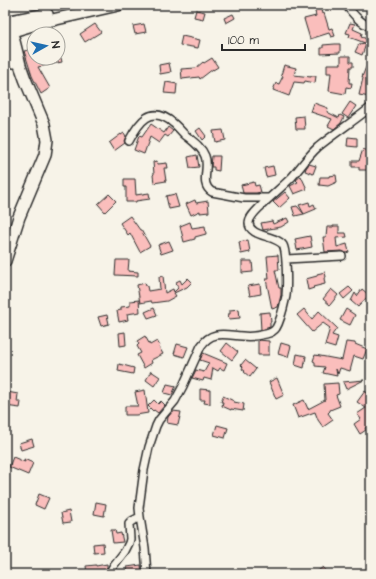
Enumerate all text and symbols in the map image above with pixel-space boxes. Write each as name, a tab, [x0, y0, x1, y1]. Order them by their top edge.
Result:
north arrow	[26, 26, 66, 66]
scale bar	[222, 26, 305, 52]
text: 100 m	[228, 32, 259, 49]
text: N	[47, 40, 63, 49]

